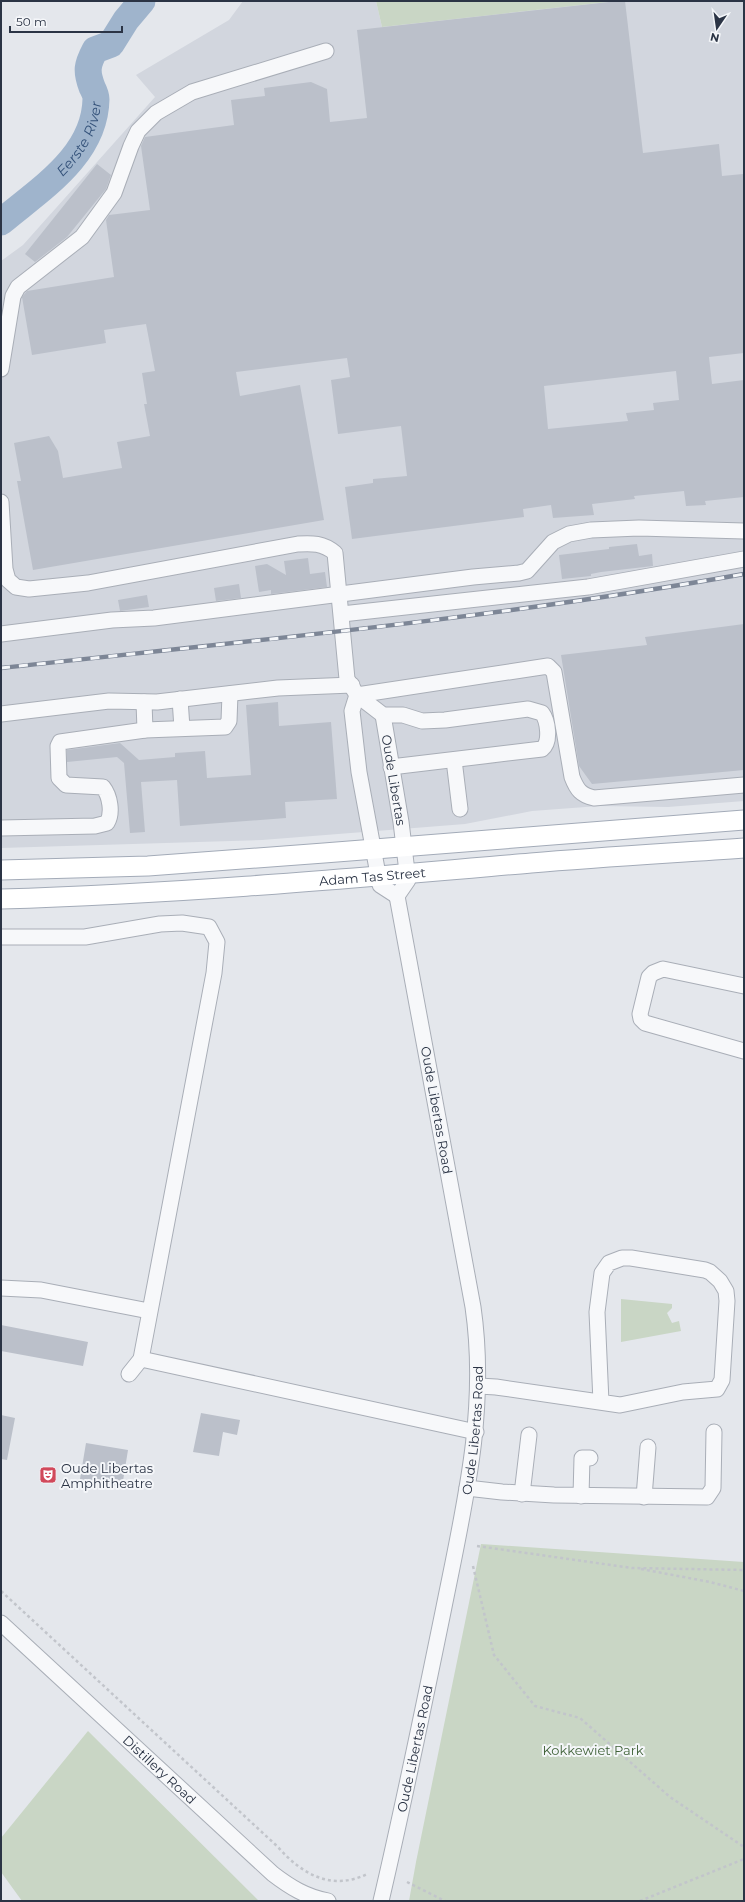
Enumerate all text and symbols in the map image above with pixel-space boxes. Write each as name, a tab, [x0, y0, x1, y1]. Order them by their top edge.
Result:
scale bar	[10, 8, 122, 34]
north arrow	[697, 8, 737, 48]
text: 50 m	[16, 14, 47, 29]
text: N	[709, 30, 721, 46]
water label: Eerste River	[52, 100, 105, 180]
street label: Oude Libertas	[378, 733, 409, 826]
street label: Adam Tas Street	[318, 864, 426, 889]
street label: Oude Libertas Road	[418, 1045, 456, 1175]
street label: Oude Libertas Road	[458, 1366, 486, 1496]
place label: Oude Libertas Amphitheatre	[61, 1460, 153, 1491]
theatre icon: Oude Libertas Amphitheatre	[38, 1465, 58, 1485]
street label: Oude Libertas Road	[393, 1684, 436, 1814]
street label: Distillery Road	[120, 1732, 200, 1807]
park label: Kokkewiet Park	[542, 1742, 644, 1758]

